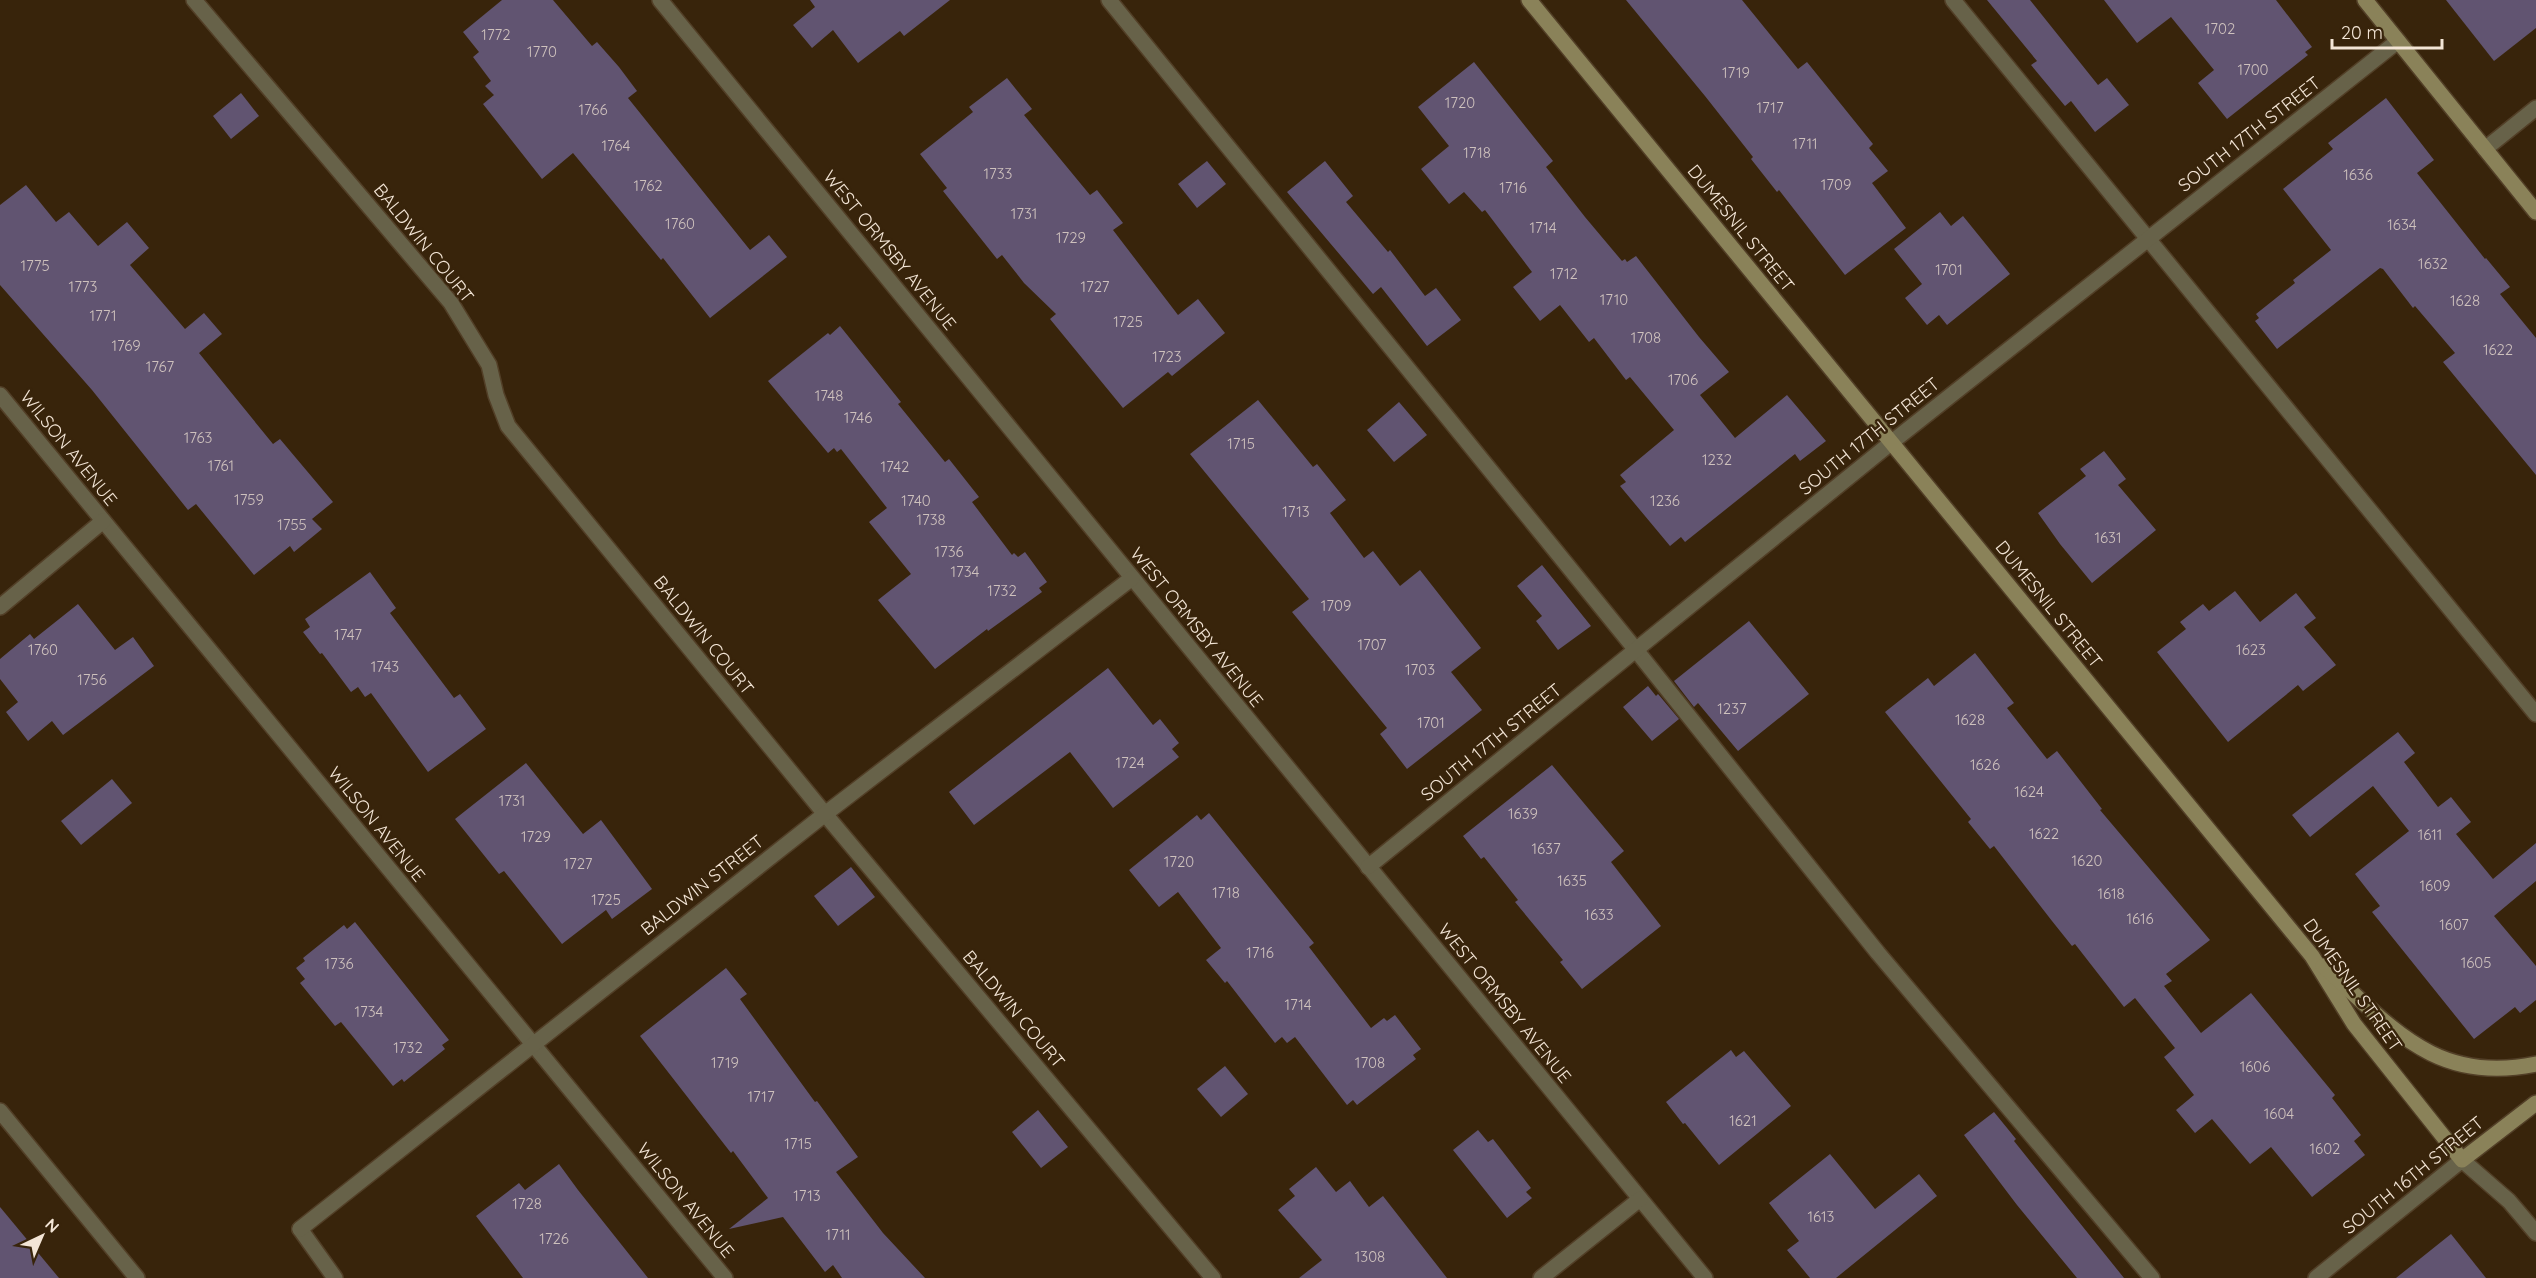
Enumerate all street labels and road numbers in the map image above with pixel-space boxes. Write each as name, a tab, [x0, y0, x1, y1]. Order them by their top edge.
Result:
street label: SOUTH 17TH STREET	[2173, 71, 2325, 197]
street label: DUMESNIL STREET	[1683, 160, 1800, 297]
street label: WEST ORMSBY AVENUE	[818, 165, 962, 335]
street label: BALDWIN COURT	[369, 179, 479, 307]
street label: SOUTH 17TH STREET	[1794, 372, 1944, 500]
street label: WILSON AVENUE	[15, 386, 123, 510]
street label: DUMESNIL STREET	[1991, 536, 2108, 673]
street label: WEST ORMSBY AVENUE	[1125, 542, 1269, 712]
street label: BALDWIN COURT	[649, 571, 759, 699]
street label: SOUTH 17TH STREET	[1416, 678, 1566, 806]
street label: WILSON AVENUE	[323, 762, 431, 886]
street label: BALDWIN STREET	[636, 830, 768, 940]
street label: DUMESNIL STREET	[2298, 914, 2408, 1056]
street label: WEST ORMSBY AVENUE	[1433, 918, 1577, 1088]
street label: BALDWIN COURT	[958, 945, 1070, 1073]
street label: SOUTH 16TH STREET	[2338, 1111, 2488, 1239]
street label: WILSON AVENUE	[632, 1138, 740, 1262]

